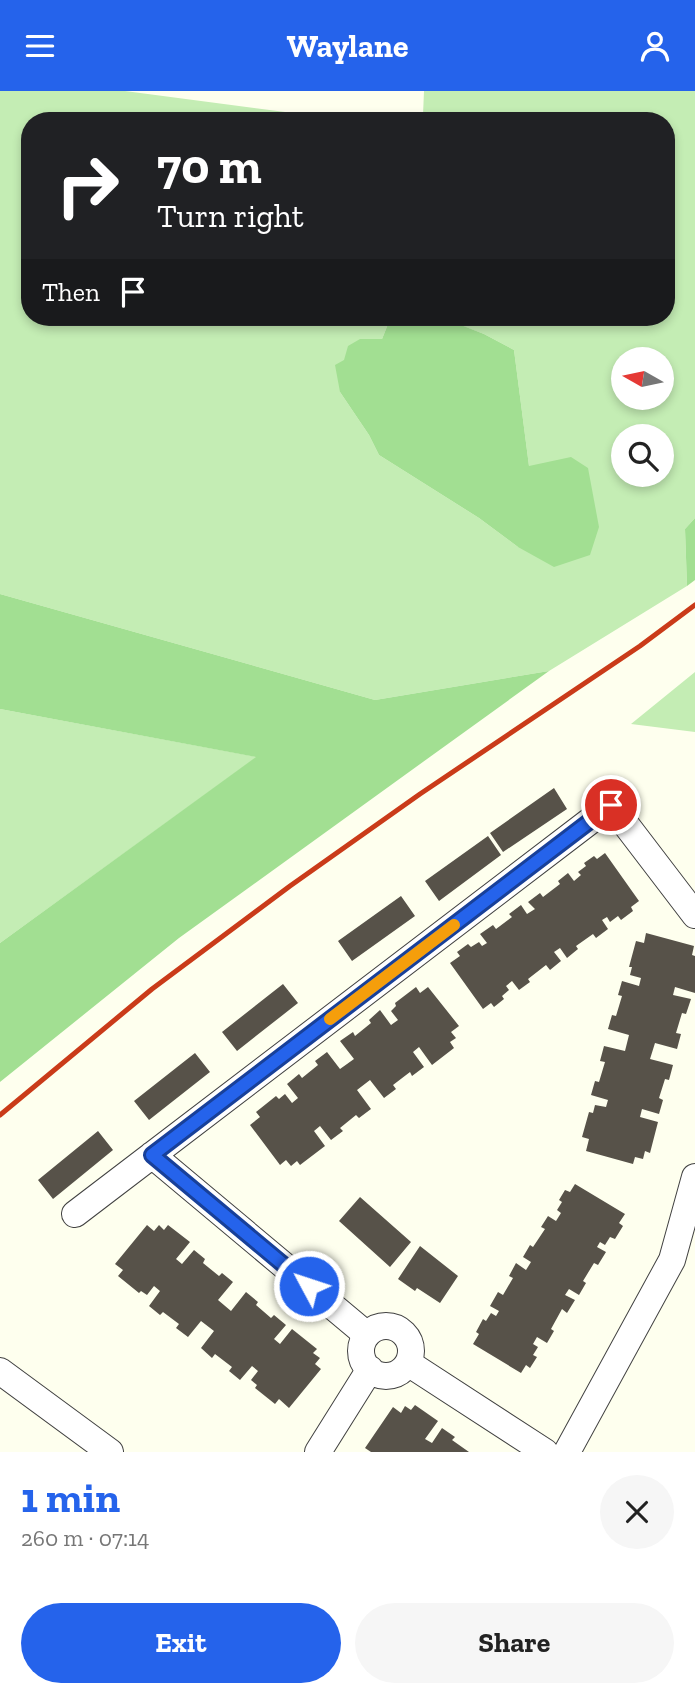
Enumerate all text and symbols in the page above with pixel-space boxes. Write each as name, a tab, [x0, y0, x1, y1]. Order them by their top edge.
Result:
icon: menu	[21, 27, 59, 65]
text: Waylane	[287, 27, 408, 65]
icon: person	[636, 27, 674, 65]
text: 70 m	[157, 137, 262, 196]
icon: right	[42, 140, 133, 231]
text: Turn right	[157, 197, 304, 235]
icon: arrive	[114, 273, 152, 311]
text: Then	[42, 276, 100, 308]
north arrow	[611, 347, 674, 409]
map controls	[611, 347, 674, 487]
button: search	[611, 424, 674, 487]
pin	[581, 775, 641, 835]
icon: arrive	[592, 786, 630, 824]
position arrow	[272, 1249, 346, 1323]
text: 1 min	[21, 1472, 120, 1523]
button: close	[600, 1475, 674, 1549]
text: 260 m · 07:14	[21, 1524, 149, 1552]
button: Exit	[21, 1603, 341, 1683]
button: Share	[355, 1603, 674, 1683]

